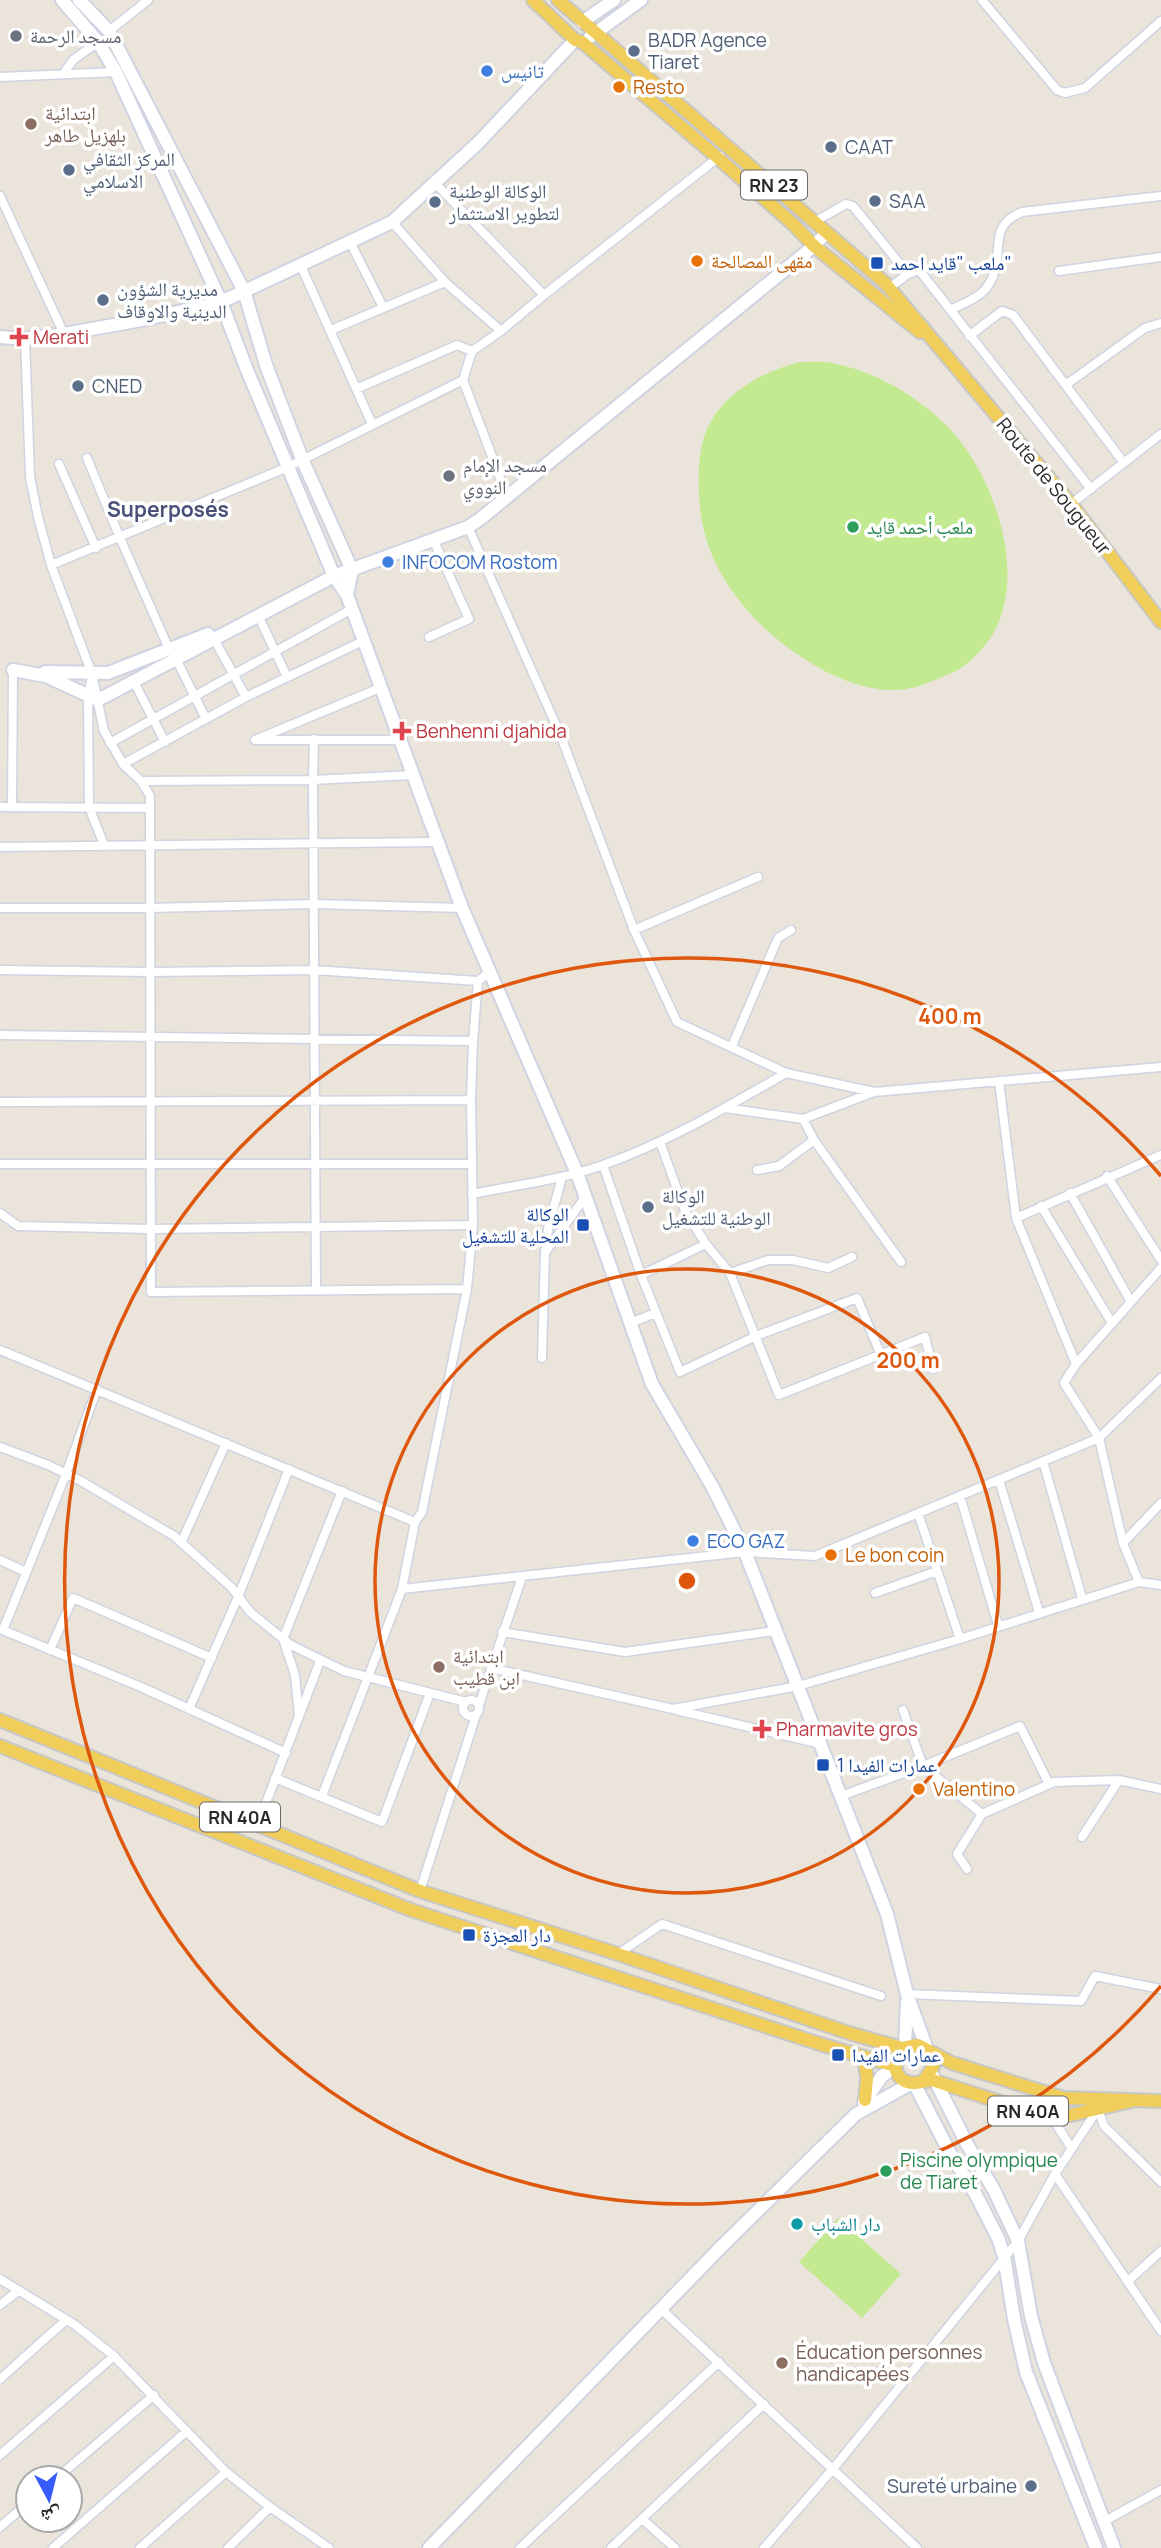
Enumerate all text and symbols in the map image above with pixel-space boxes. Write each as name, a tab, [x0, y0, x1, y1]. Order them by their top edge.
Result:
place label: مسجد الرحمة	[30, 23, 121, 49]
place label: BADR Agence Tiaret	[648, 27, 767, 75]
marker: مسجد الرحمة	[8, 28, 24, 44]
marker: BADR Agence Tiaret	[626, 43, 642, 59]
place label: تانيس	[501, 58, 544, 84]
marker: تانيس	[479, 63, 495, 79]
place label: Resto	[633, 74, 685, 100]
marker: Resto	[611, 79, 627, 95]
place label: ابتدائية بلهزيل طاهر	[44, 100, 126, 148]
marker: ابتدائية بلهزيل طاهر	[23, 116, 39, 132]
place label: CAAT	[845, 134, 894, 160]
marker: CAAT	[823, 139, 839, 155]
place label: المركز الثقافي الاسلامي	[83, 146, 175, 197]
marker: المركز الثقافي الاسلامي	[61, 162, 77, 178]
road number: RN 23	[741, 170, 807, 200]
place label: الوكالة الوطنية لتطوير الاستثمار	[448, 178, 559, 226]
place label: SAA	[889, 188, 925, 214]
marker: SAA	[867, 193, 883, 209]
marker: الوكالة الوطنية لتطوير الاستثمار	[427, 194, 443, 210]
place label: مقهى المصالحة	[711, 248, 812, 274]
place label: ملعب "قايد احمد"	[891, 250, 1012, 276]
marker: مقهى المصالحة	[689, 253, 705, 269]
marker: ملعب "قايد احمد"	[869, 255, 885, 271]
place label: مديرية الشؤون الدينية والاوقاف	[117, 276, 227, 324]
marker: مديرية الشؤون الدينية والاوقاف	[95, 292, 111, 308]
place label: Merati	[33, 324, 89, 350]
marker: Merati	[11, 329, 27, 345]
place label: CNED	[92, 373, 142, 399]
marker: CNED	[70, 378, 86, 394]
street label: Route de Sougueur	[991, 412, 1117, 560]
place label: مسجد الإمام النووي	[463, 452, 547, 503]
marker: مسجد الإمام النووي	[441, 468, 457, 484]
district label: Superposés	[107, 495, 229, 523]
place label: ملعب أحمد قايد	[867, 514, 973, 540]
marker: ملعب أحمد قايد	[845, 519, 861, 535]
place label: INFOCOM Rostom	[402, 549, 558, 575]
marker: INFOCOM Rostom	[380, 554, 396, 570]
place label: Benhenni djahida	[416, 718, 567, 744]
marker: Benhenni djahida	[394, 723, 410, 739]
text: 400 m	[918, 1002, 982, 1030]
place label: الوكالة الوطنية للتشغيل	[662, 1183, 771, 1231]
marker: الوكالة الوطنية للتشغيل	[640, 1199, 656, 1215]
place label: الوكالة المحلية للتشغيل	[462, 1201, 569, 1249]
marker: الوكالة المحلية للتشغيل	[575, 1217, 591, 1233]
text: 200 m	[876, 1346, 940, 1374]
place label: ECO GAZ	[707, 1528, 785, 1554]
marker: ECO GAZ	[685, 1533, 701, 1549]
place label: Le bon coin	[845, 1542, 944, 1568]
marker: Le bon coin	[823, 1547, 839, 1563]
centre of rings	[675, 1569, 699, 1593]
place label: ابتدائية ابن قطيب	[453, 1643, 520, 1691]
marker: ابتدائية ابن قطيب	[431, 1659, 447, 1675]
place label: Pharmavite gros	[776, 1716, 918, 1742]
marker: Pharmavite gros	[754, 1721, 770, 1737]
place label: عمارات الفيدا 1	[837, 1752, 937, 1778]
marker: عمارات الفيدا 1	[815, 1757, 831, 1773]
place label: Valentino	[933, 1776, 1015, 1802]
marker: Valentino	[911, 1781, 927, 1797]
road number: RN 40A	[200, 1802, 280, 1831]
place label: دار العجزة	[483, 1922, 551, 1948]
marker: دار العجزة	[461, 1927, 477, 1943]
place label: عمارات الفيدا	[852, 2042, 941, 2068]
marker: عمارات الفيدا	[830, 2047, 846, 2063]
road number: RN 40A	[988, 2096, 1068, 2126]
place label: Piscine olympique de Tiaret	[900, 2147, 1058, 2195]
marker: Piscine olympique de Tiaret	[878, 2163, 894, 2179]
place label: دار الشباب	[811, 2211, 881, 2237]
marker: دار الشباب	[789, 2216, 805, 2232]
place label: Éducation personnes handicapées	[796, 2339, 982, 2387]
marker: Éducation personnes handicapées	[774, 2355, 790, 2371]
north arrow	[14, 2464, 84, 2534]
place label: Sureté urbaine	[887, 2473, 1017, 2499]
marker: Sureté urbaine	[1023, 2478, 1039, 2494]
text: ش	[39, 2502, 63, 2530]

